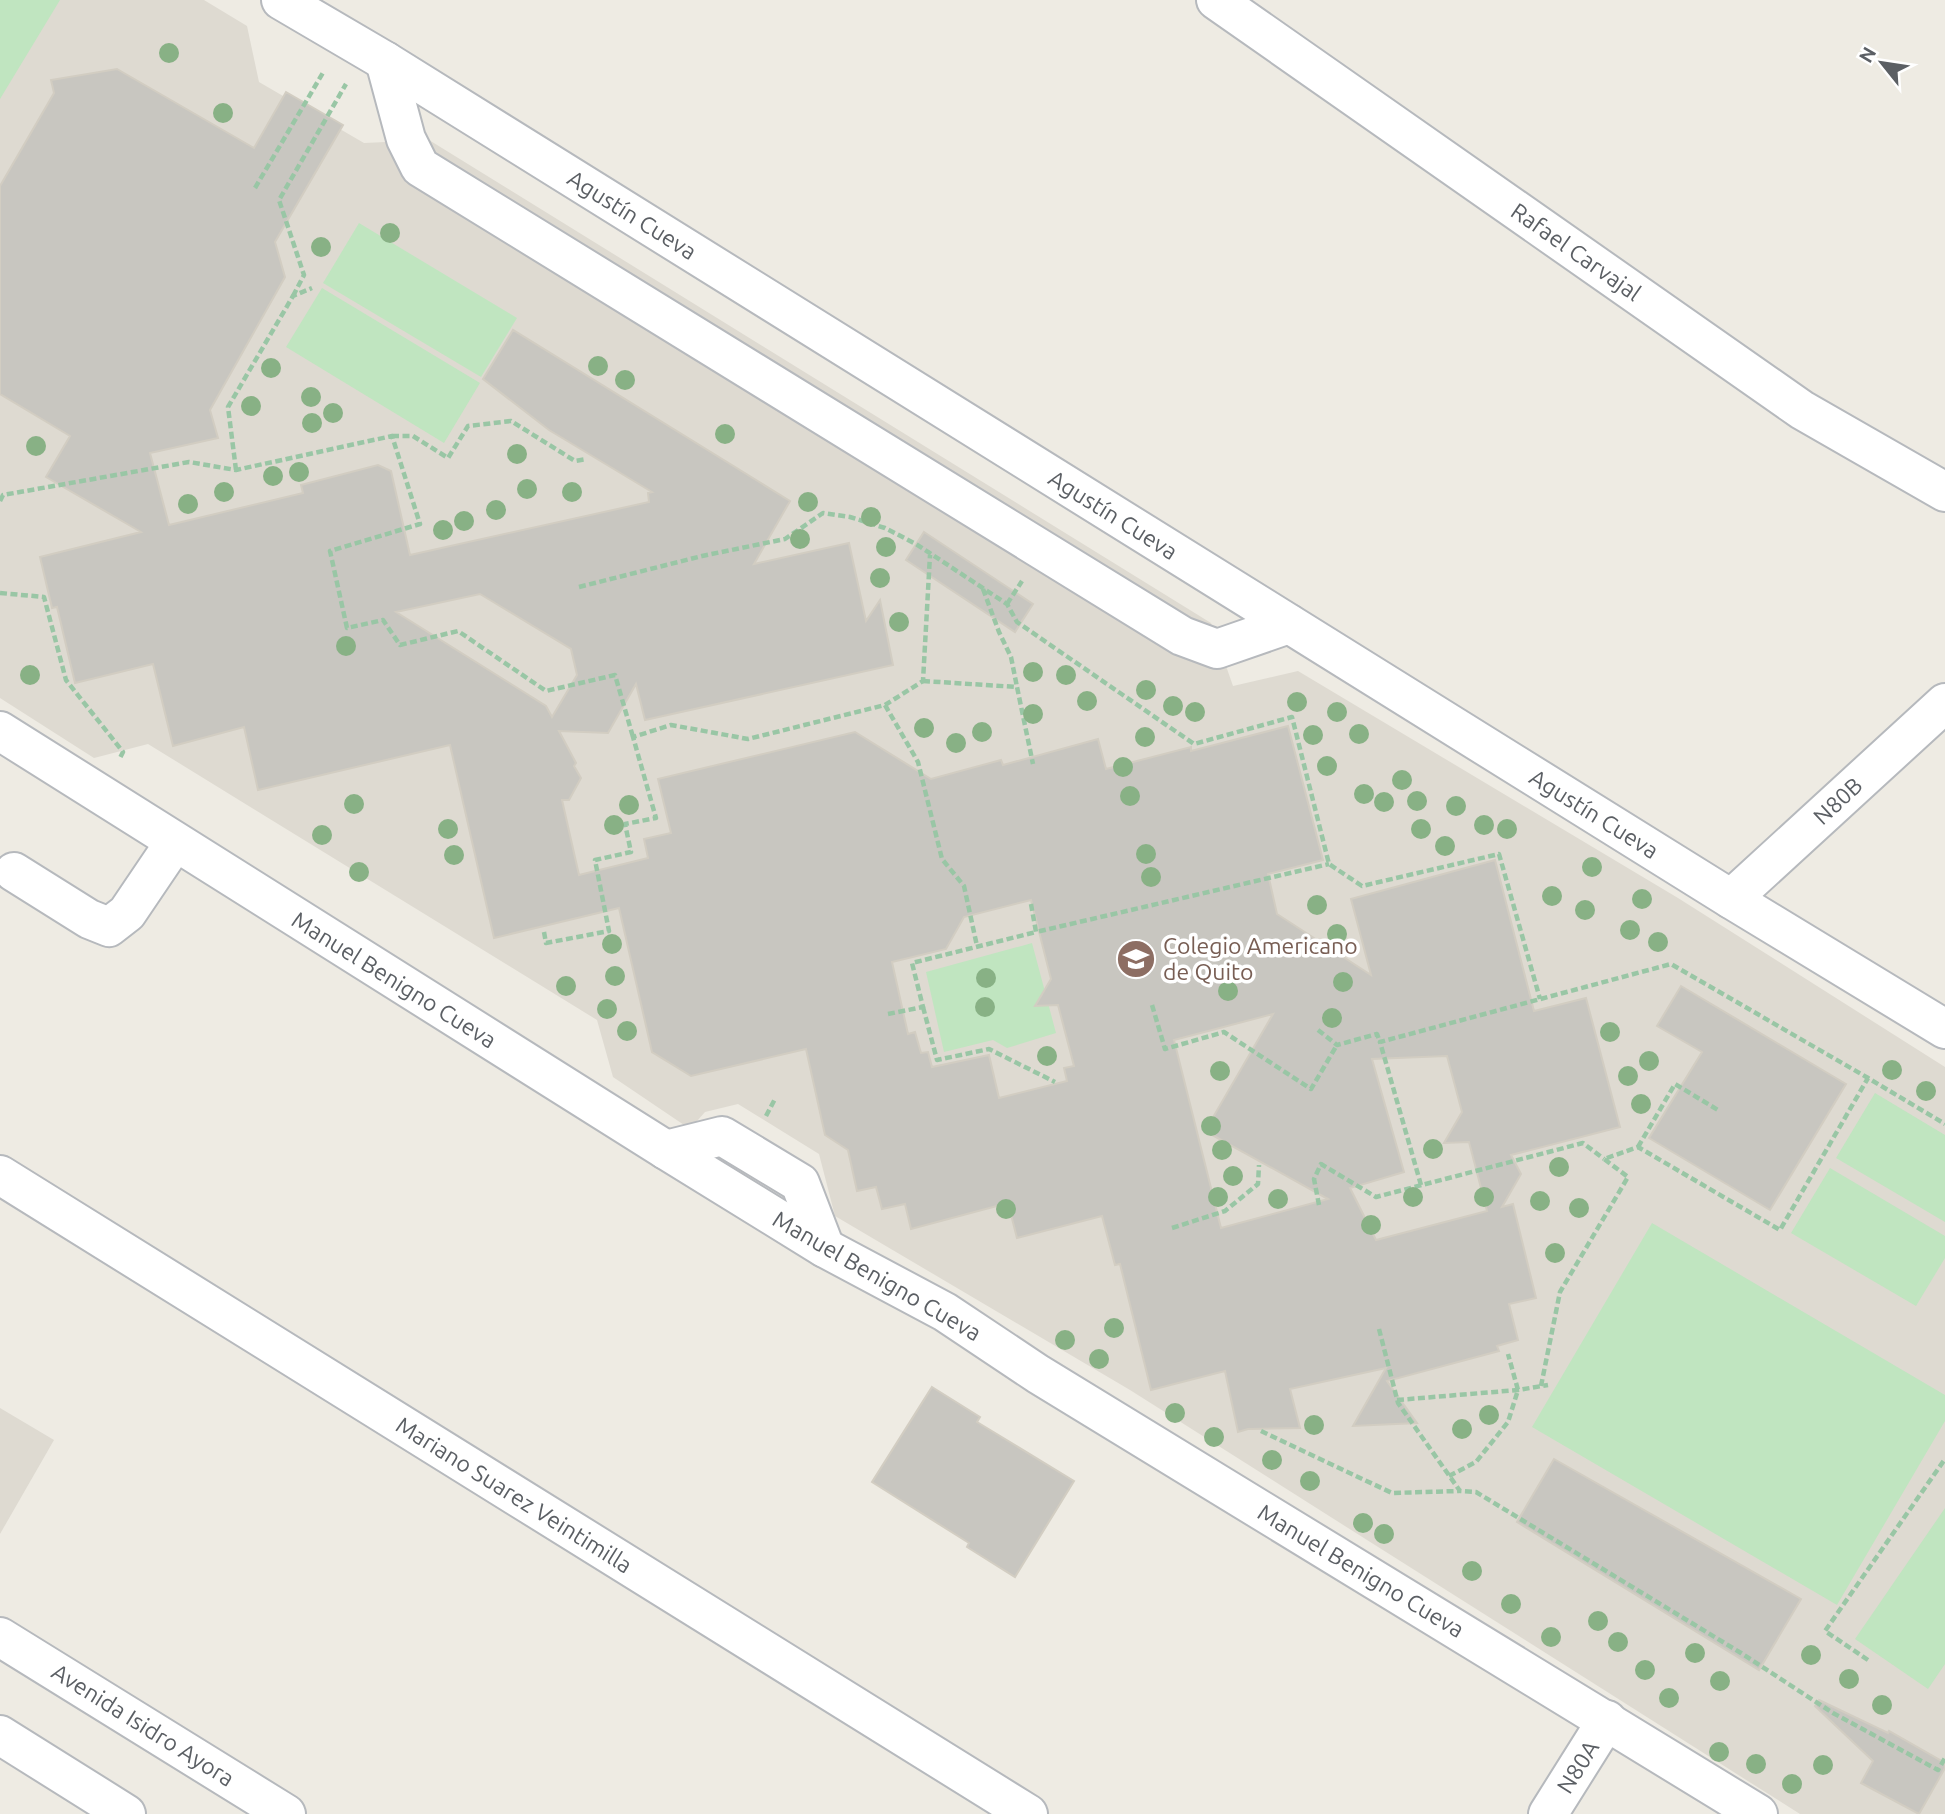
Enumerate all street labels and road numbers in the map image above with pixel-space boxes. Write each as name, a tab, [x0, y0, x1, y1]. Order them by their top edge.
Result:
street label: Agustín Cueva	[563, 165, 701, 264]
street label: Rafael Carvajal	[1507, 198, 1646, 306]
street label: Agustín Cueva	[1044, 465, 1182, 564]
street label: Agustín Cueva	[1525, 764, 1663, 863]
street label: N80B	[1808, 772, 1867, 829]
street label: Manuel Benigno Cueva	[288, 906, 501, 1053]
street label: Manuel Benigno Cueva	[769, 1206, 986, 1345]
street label: Mariano Suarez Veintimilla	[392, 1412, 637, 1578]
street label: Manuel Benigno Cueva	[1254, 1499, 1469, 1642]
street label: Avenida Isidro Ayora	[48, 1658, 239, 1791]
street label: N80A	[1552, 1736, 1603, 1798]

